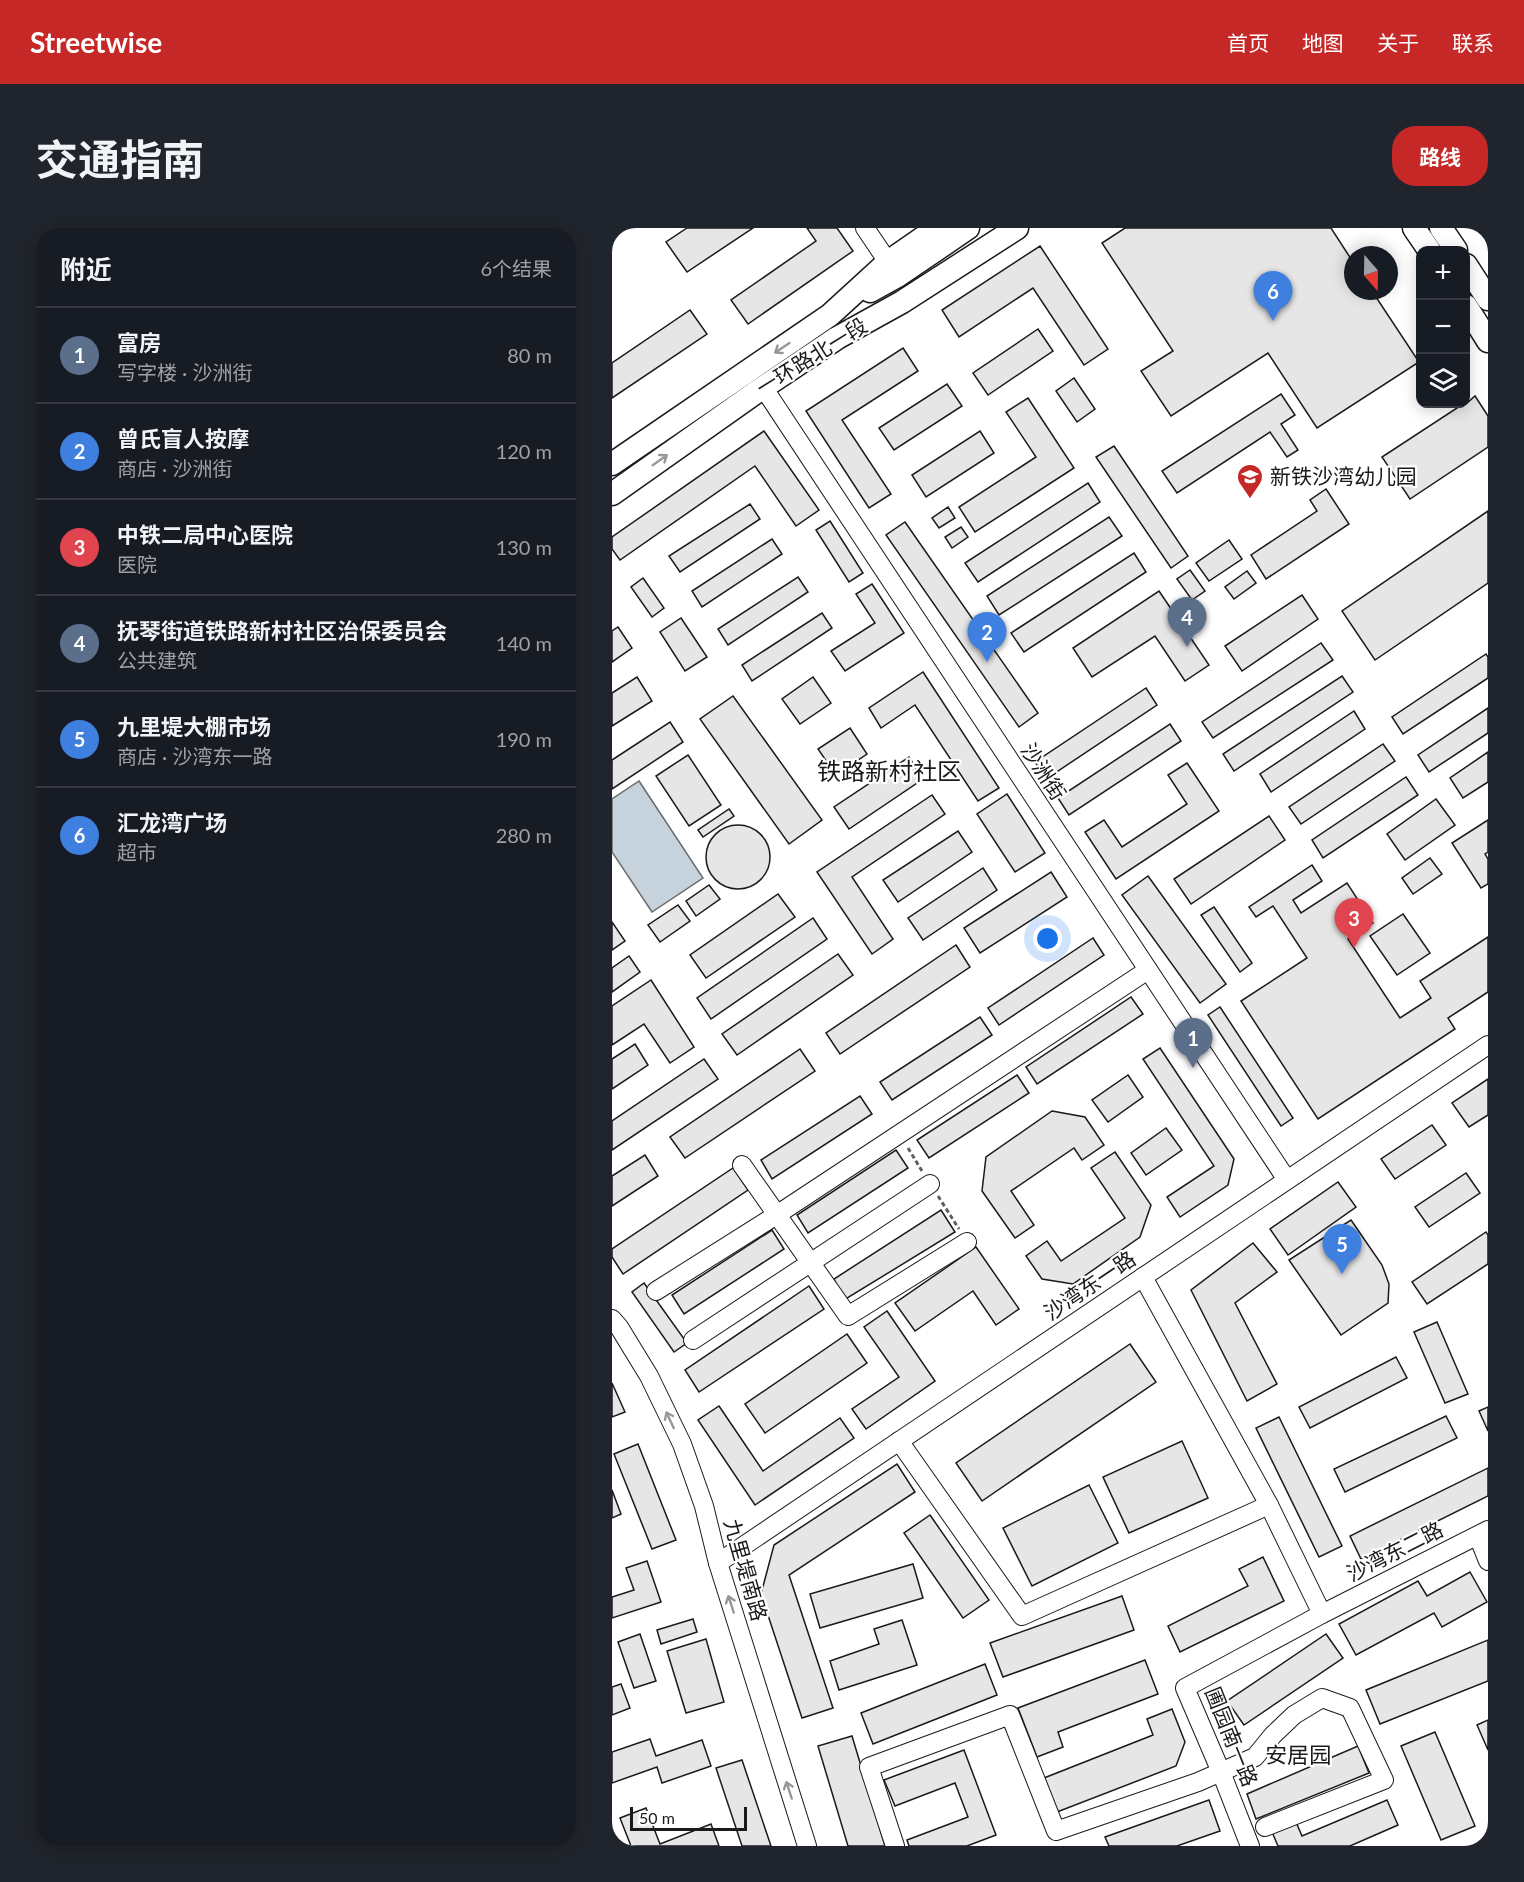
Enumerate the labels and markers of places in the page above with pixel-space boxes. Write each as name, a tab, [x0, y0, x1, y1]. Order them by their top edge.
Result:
pin: 6	[1254, 272, 1292, 321]
school or university icon: 新铁沙湾幼儿园	[1235, 462, 1265, 500]
place label: 新铁沙湾幼儿园	[1270, 463, 1417, 488]
pin: 4	[1168, 598, 1206, 647]
pin: 2	[968, 612, 1006, 662]
pin: 3	[1334, 898, 1374, 948]
pin: 1	[1174, 1018, 1212, 1068]
pin: 5	[1322, 1224, 1362, 1274]

